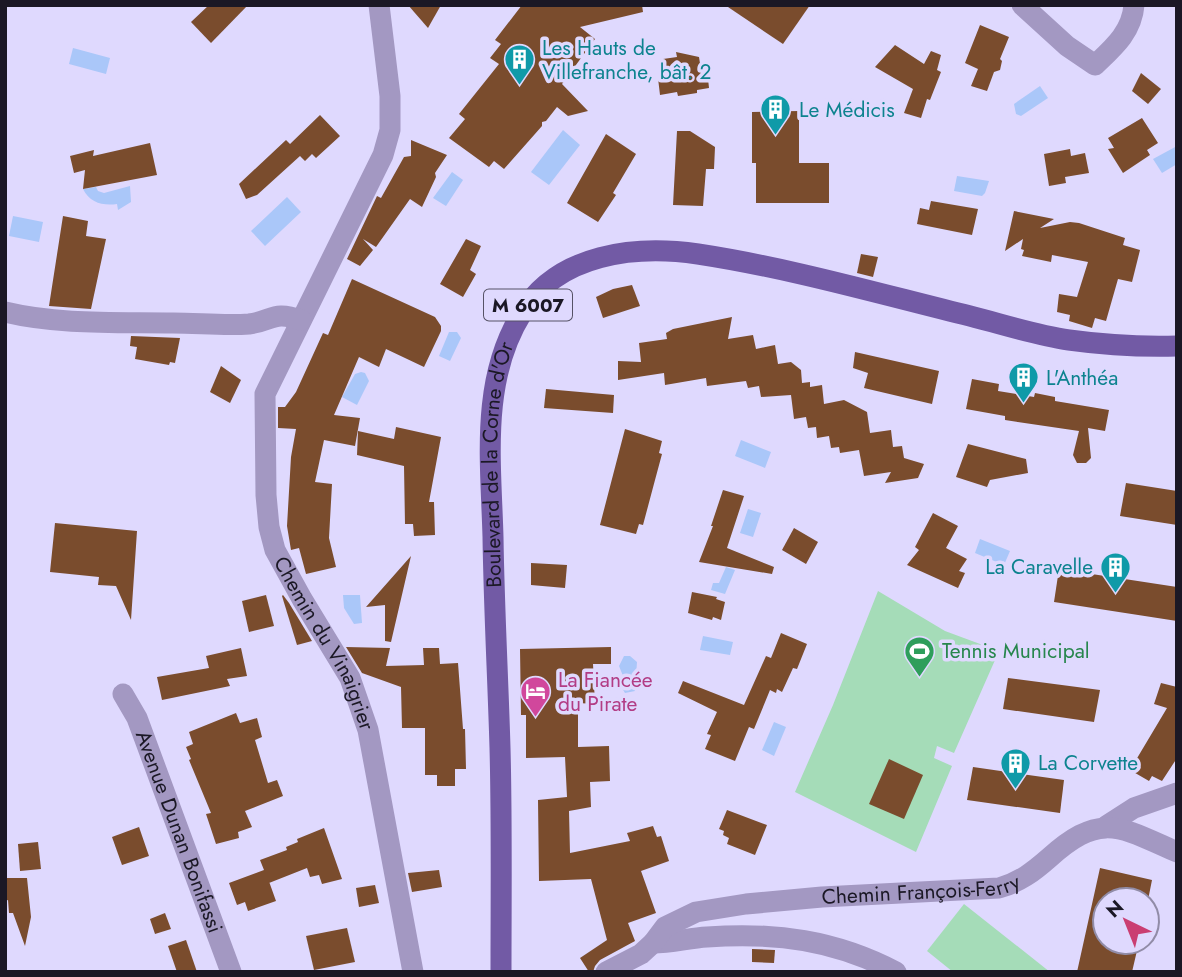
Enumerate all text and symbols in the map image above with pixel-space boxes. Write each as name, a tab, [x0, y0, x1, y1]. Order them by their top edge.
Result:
place label: Les Hauts de Villefranche, bât. 2	[542, 33, 711, 87]
building icon: Les Hauts de Villefranche, bât. 2	[502, 43, 536, 87]
building icon: Le Médicis	[759, 93, 793, 137]
place label: Le Médicis	[799, 95, 895, 125]
road number: M 6007	[484, 290, 572, 320]
street label: Boulevard de la Corne d'Or	[475, 337, 521, 588]
building icon: L'Anthéa	[1006, 361, 1040, 405]
place label: L'Anthéa	[1046, 363, 1118, 393]
building icon: La Caravelle	[1099, 550, 1133, 594]
street label: Chemin du Vinaigrier	[266, 551, 382, 735]
place label: La Caravelle	[985, 552, 1093, 582]
sports icon: Tennis Municipal	[902, 634, 936, 678]
place label: Tennis Municipal	[942, 636, 1090, 666]
place label: La Fiancée du Pirate	[558, 665, 653, 719]
hotel icon: La Fiancée du Pirate	[518, 675, 552, 719]
street label: Avenue Dunan Bonifassi	[128, 726, 230, 937]
building icon: La Corvette	[998, 746, 1032, 790]
place label: La Corvette	[1038, 748, 1138, 778]
street label: Chemin François-Ferry	[821, 866, 1026, 912]
north arrow	[1091, 886, 1161, 956]
text: N	[1100, 894, 1129, 924]

